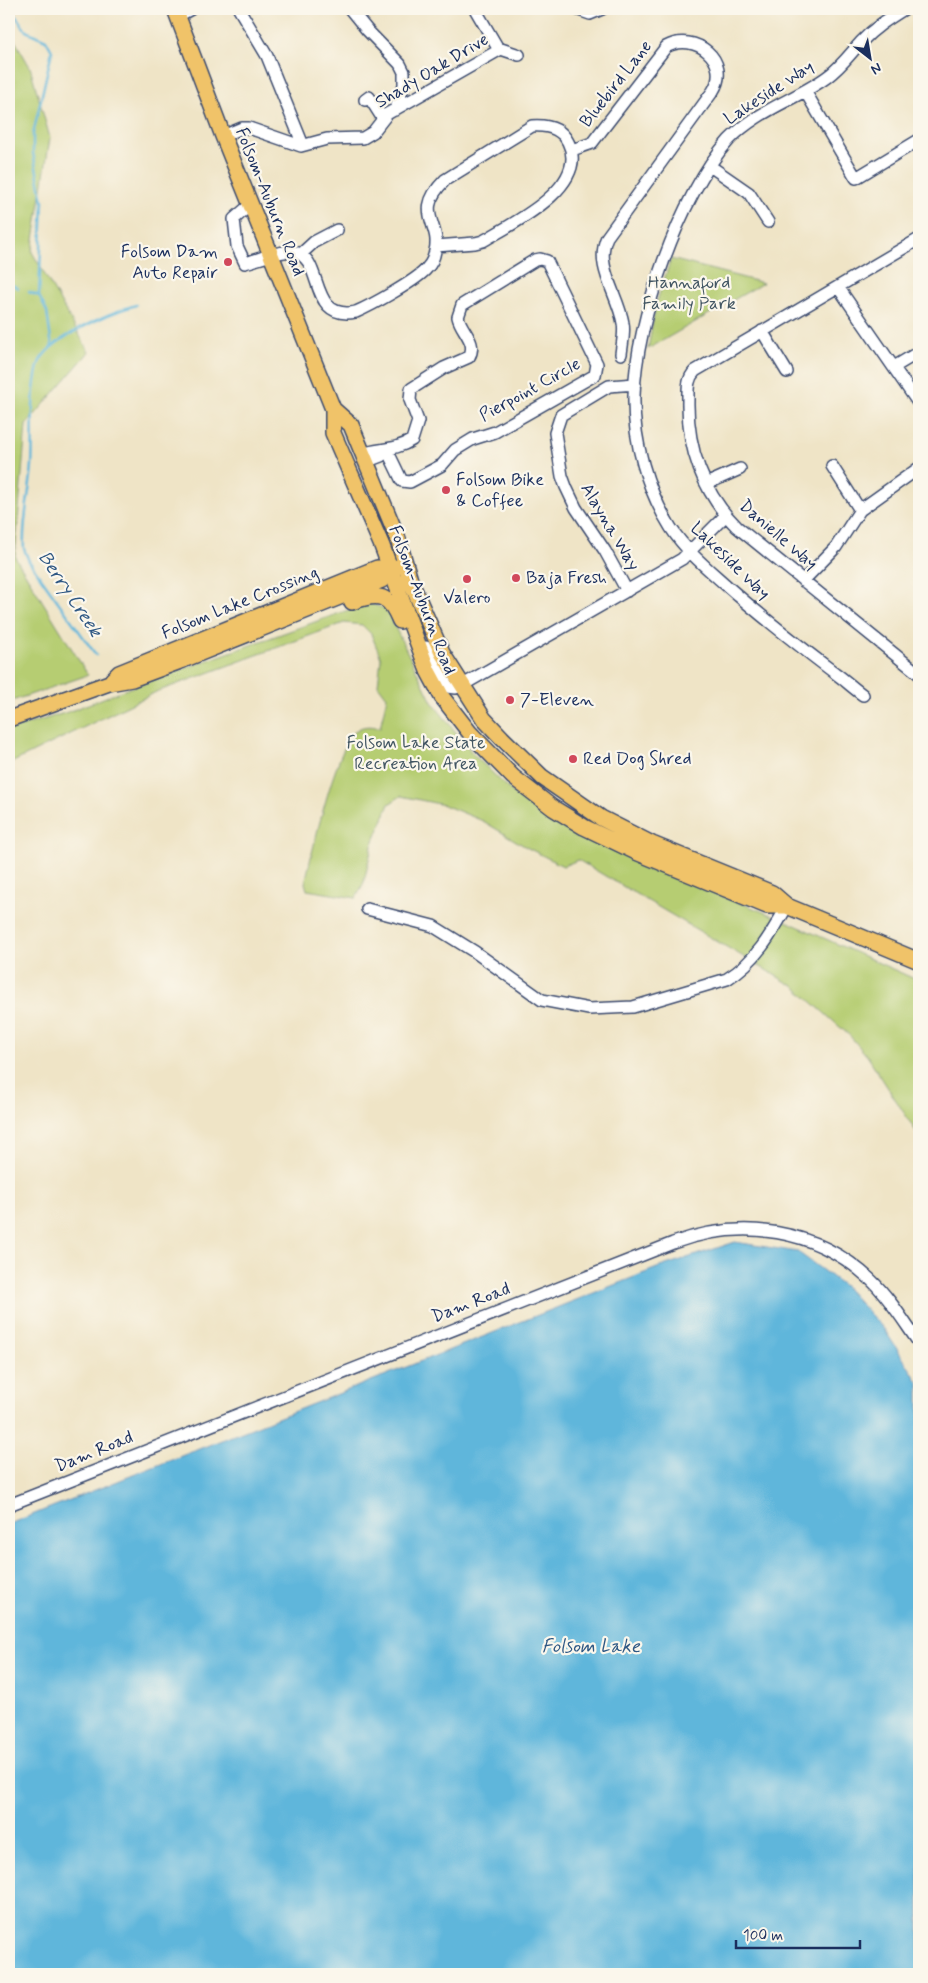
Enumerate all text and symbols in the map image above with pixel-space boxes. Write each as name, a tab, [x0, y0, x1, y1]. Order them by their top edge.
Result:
street label: Shady Oak Drive	[371, 28, 493, 114]
north arrow	[846, 32, 896, 82]
street label: Bluebird Lane	[574, 35, 658, 133]
street label: Lakeside Way	[720, 55, 818, 131]
text: N	[868, 58, 885, 78]
street label: Folsom-Auburn Road	[229, 124, 311, 280]
place label: Folsom Dam Auto Repair	[121, 240, 218, 285]
marker: Folsom Dam Auto Repair	[222, 256, 234, 268]
park label: Hannaford Family Park	[642, 271, 736, 316]
street label: Pierpoint Circle	[475, 352, 585, 428]
place label: Folsom Bike & Coffee	[456, 468, 544, 513]
street label: Alayna Way	[574, 479, 646, 575]
marker: Folsom Bike & Coffee	[440, 484, 452, 496]
street label: Danielle Way	[734, 494, 822, 576]
street label: Lakeside Way	[685, 517, 775, 605]
street label: Folsom-Auburn Road	[382, 522, 462, 678]
water label: Berry Creek	[32, 546, 109, 643]
street label: Folsom Lake Crossing	[158, 561, 322, 645]
place label: Baja Fresh	[526, 566, 607, 590]
marker: Baja Fresh	[510, 572, 522, 584]
marker: Valero	[461, 573, 473, 585]
place label: Valero	[443, 586, 491, 610]
place label: 7-Eleven	[520, 688, 594, 712]
marker: 7-Eleven	[504, 694, 516, 706]
park label: Folsom Lake State Recreation Area	[346, 731, 486, 776]
place label: Red Dog Shred	[583, 747, 692, 771]
marker: Red Dog Shred	[567, 753, 579, 765]
street label: Dam Road	[428, 1277, 514, 1329]
street label: Dam Road	[51, 1425, 137, 1479]
water label: Folsom Lake	[542, 1634, 641, 1659]
scale bar	[736, 1918, 859, 1950]
text: 100 m	[743, 1926, 783, 1946]

